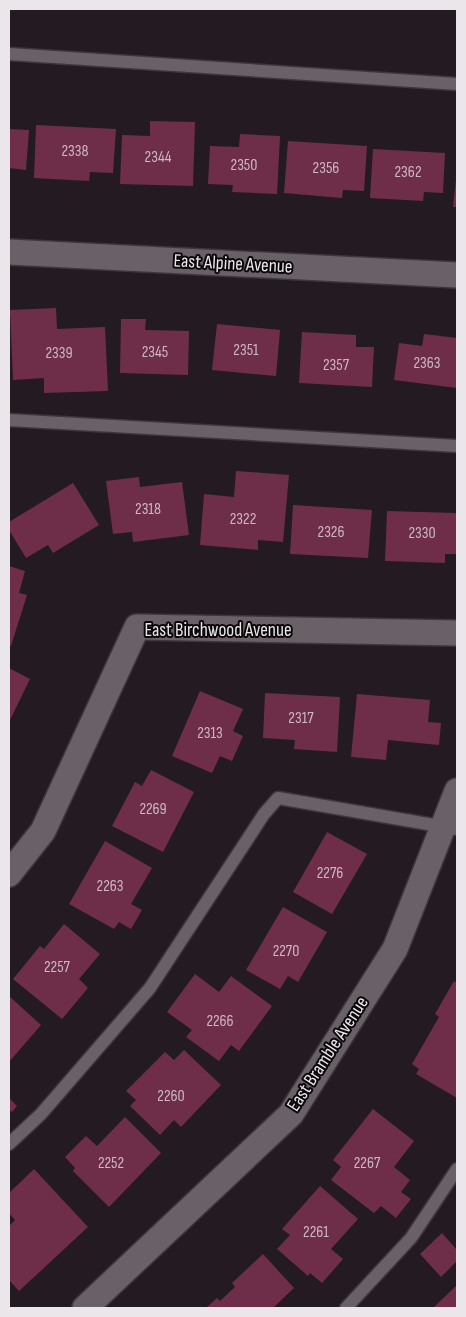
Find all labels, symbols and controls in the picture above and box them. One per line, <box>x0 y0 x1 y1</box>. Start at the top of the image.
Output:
house number: 2338 <box>61 142 89 161</box>
house number: 2344 <box>145 148 172 167</box>
house number: 2350 <box>231 156 257 175</box>
house number: 2356 <box>313 159 339 178</box>
house number: 2362 <box>394 163 422 182</box>
street label: East Alpine Avenue <box>173 249 293 279</box>
house number: 2351 <box>233 341 259 360</box>
house number: 2345 <box>142 343 168 362</box>
house number: 2339 <box>45 344 73 363</box>
house number: 2363 <box>413 354 441 373</box>
house number: 2357 <box>323 356 350 375</box>
house number: 2318 <box>135 500 161 519</box>
house number: 2322 <box>230 510 256 529</box>
house number: 2326 <box>318 523 344 542</box>
house number: 2330 <box>408 524 436 543</box>
street label: East Birchwood Avenue <box>144 619 292 642</box>
house number: 2317 <box>288 709 314 728</box>
house number: 2313 <box>197 724 223 743</box>
house number: 2269 <box>139 800 167 819</box>
house number: 2276 <box>317 864 343 883</box>
house number: 2263 <box>97 877 123 896</box>
house number: 2270 <box>273 942 299 961</box>
house number: 2257 <box>44 958 71 977</box>
street label: East Bramble Avenue <box>282 992 374 1116</box>
house number: 2266 <box>206 1012 234 1031</box>
house number: 2260 <box>157 1087 185 1106</box>
house number: 2252 <box>98 1154 124 1173</box>
house number: 2267 <box>354 1154 381 1173</box>
house number: 2261 <box>303 1223 329 1242</box>

